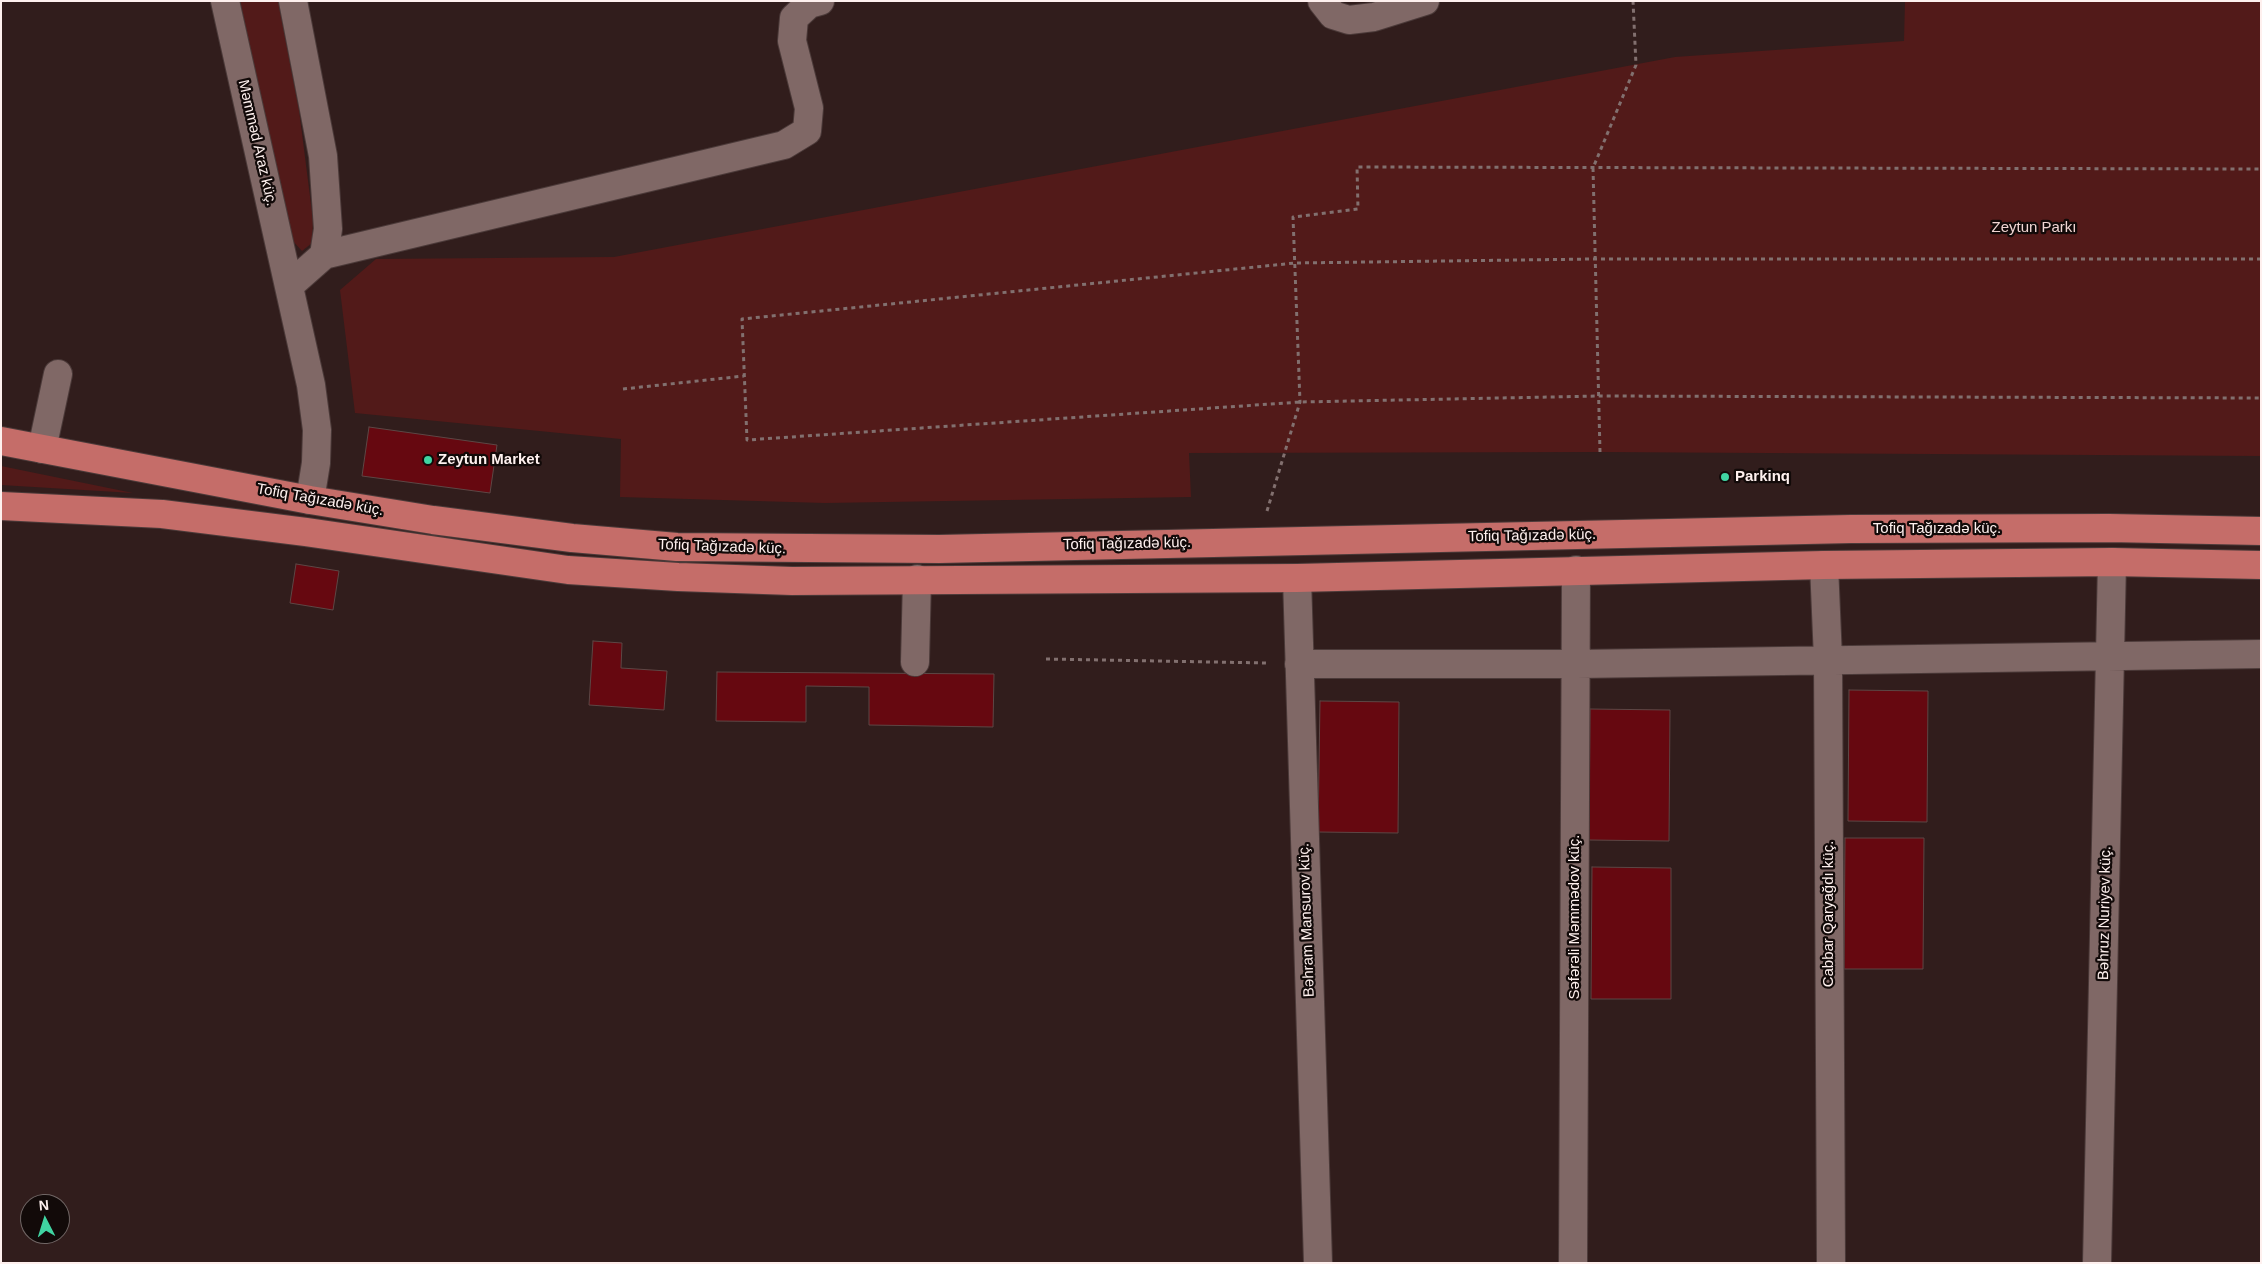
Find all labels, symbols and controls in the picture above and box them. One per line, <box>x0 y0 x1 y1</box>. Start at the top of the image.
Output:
street label: Məmməd Araz küç. <box>234 78 280 208</box>
park label: Zeytun Parkı <box>1991 219 2077 237</box>
place label: Zeytun Market <box>438 451 540 469</box>
marker: Zeytun Market <box>422 454 434 466</box>
place label: Parkinq <box>1735 468 1790 486</box>
marker: Parkinq <box>1719 471 1731 483</box>
street label: Tofiq Tağızadə küç. <box>255 480 385 520</box>
street label: Tofiq Tağızadə küç. <box>1873 520 2001 538</box>
street label: Tofiq Tağızadə küç. <box>1468 526 1596 546</box>
street label: Tofiq Tağızadə küç. <box>1063 534 1191 554</box>
street label: Tofiq Tağızadə küç. <box>658 536 786 558</box>
street label: Səfərəli Məmmədov küç. <box>1566 834 1584 1000</box>
street label: Cabbar Qaryağdı küç. <box>1820 841 1838 987</box>
street label: Bəhram Mansurov küç. <box>1295 843 1319 997</box>
street label: Bəhruz Nuriyev küç. <box>2095 846 2115 980</box>
north arrow <box>20 1194 70 1244</box>
text: N <box>38 1197 50 1213</box>

